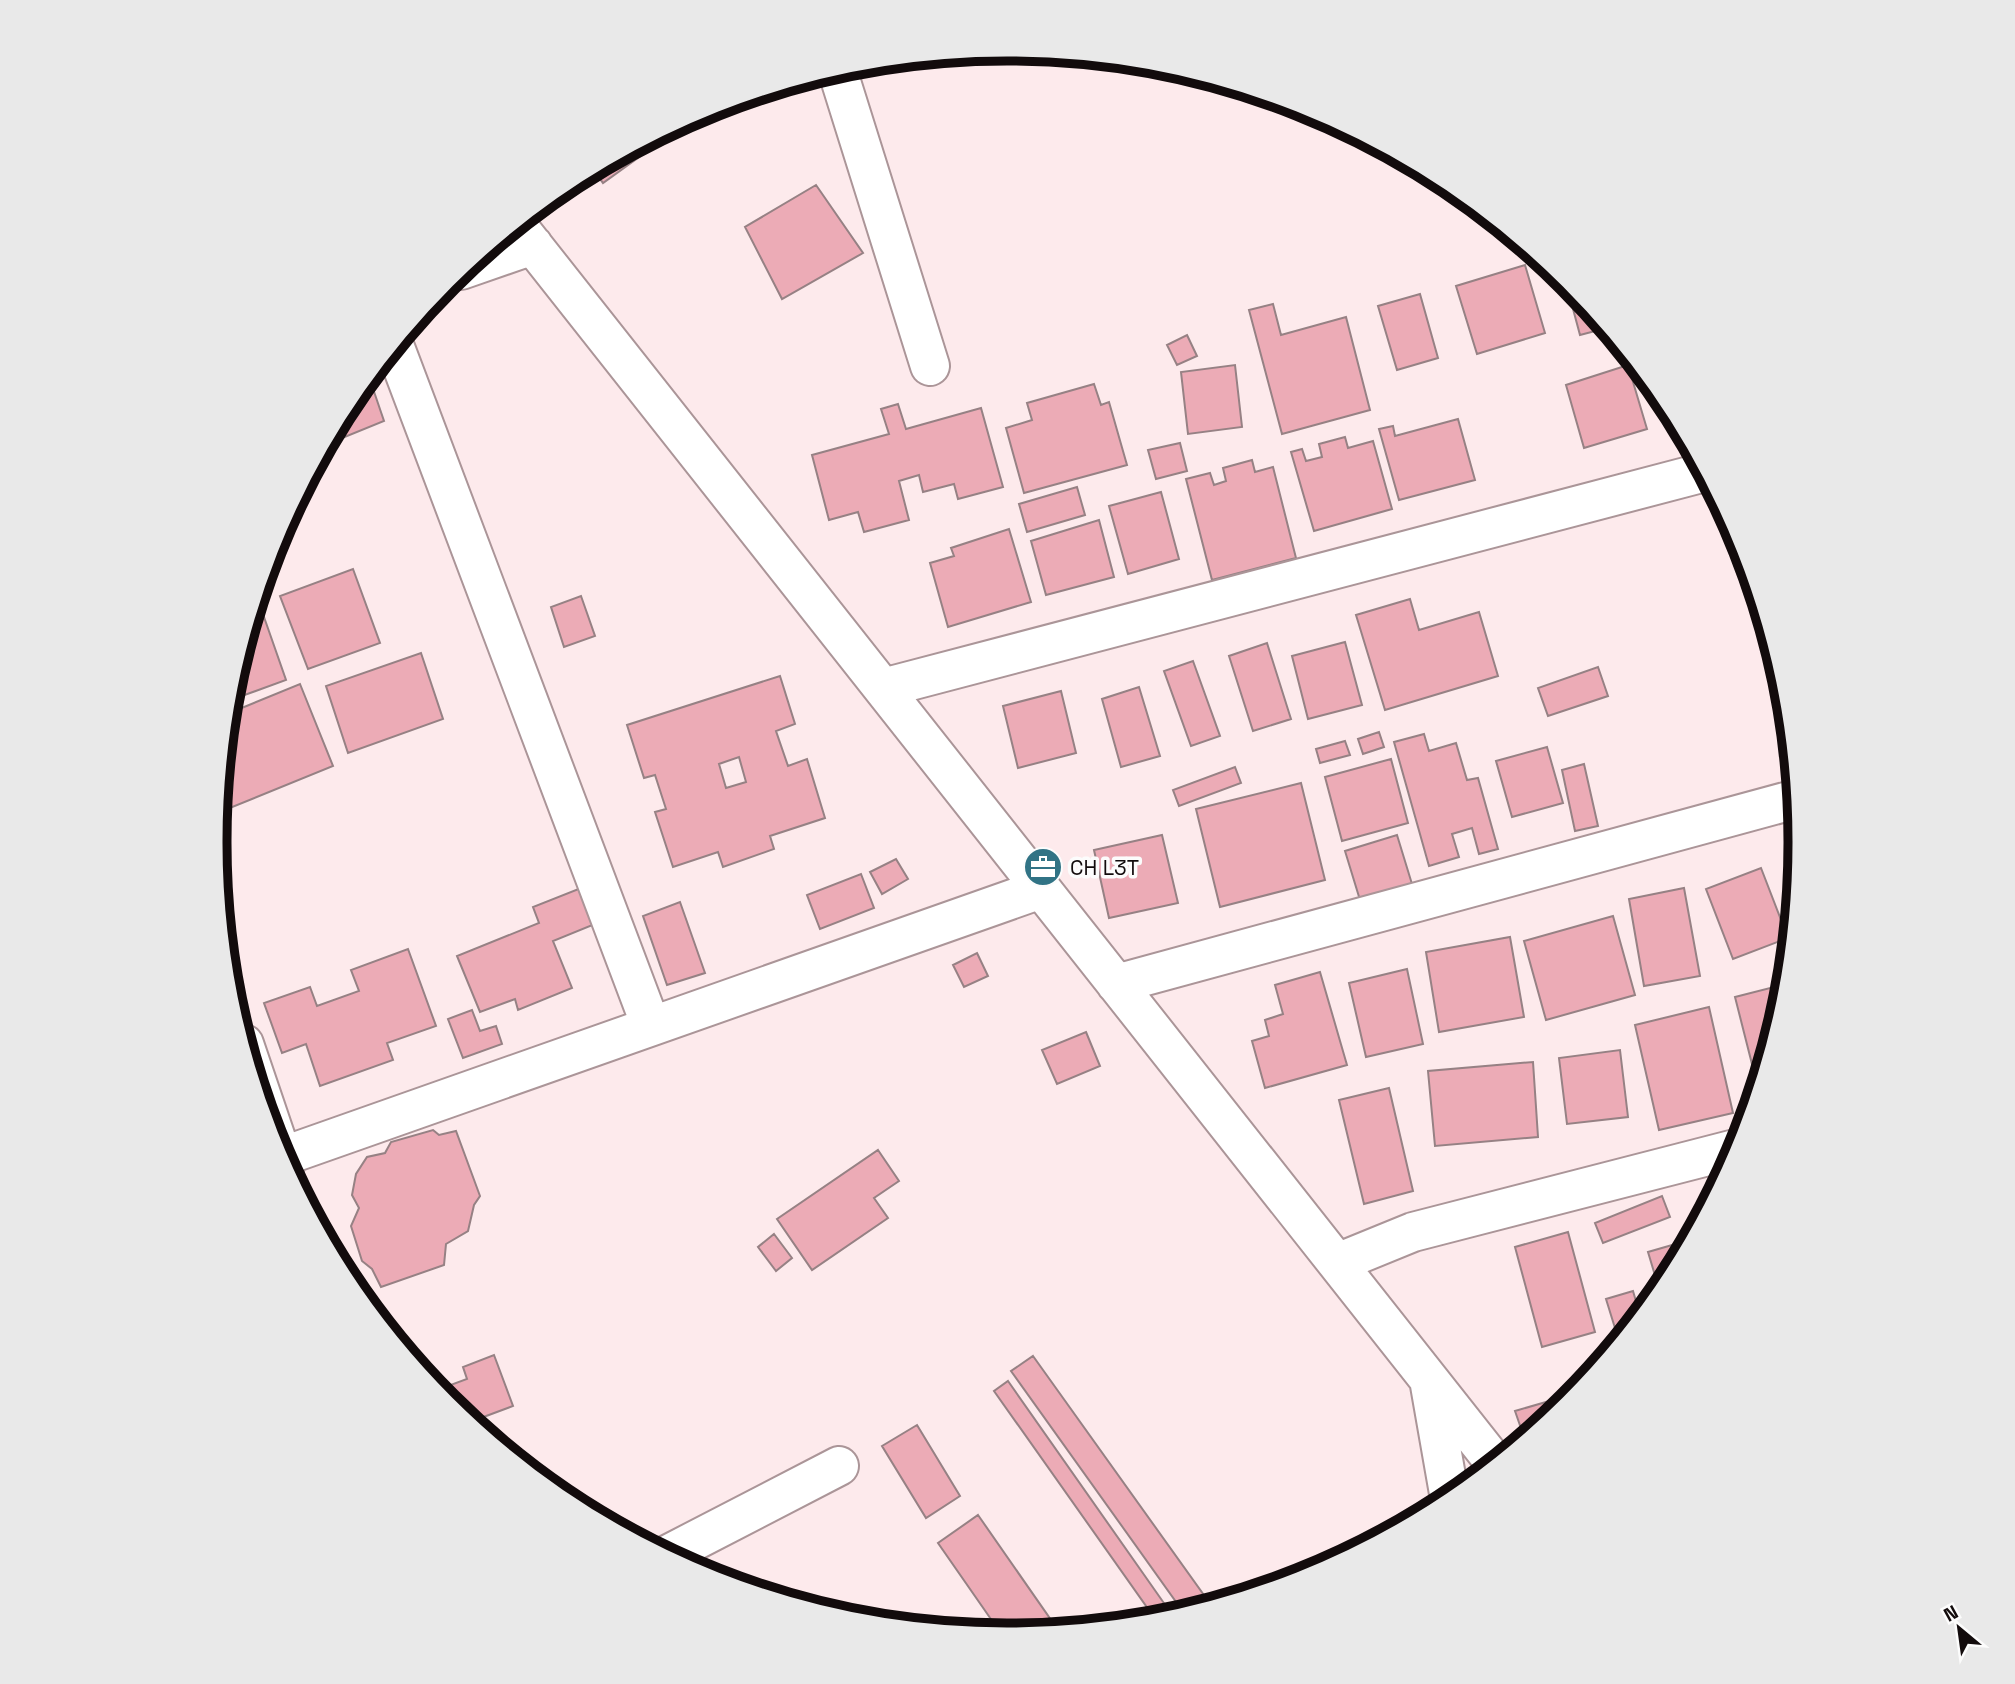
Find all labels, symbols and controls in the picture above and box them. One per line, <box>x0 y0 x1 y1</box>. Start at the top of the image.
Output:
office icon: CH L3T <box>1022 846 1064 888</box>
place label: CH L3T <box>1070 854 1139 881</box>
north arrow <box>1924 1593 1994 1663</box>
text: N <box>1939 1600 1963 1628</box>

